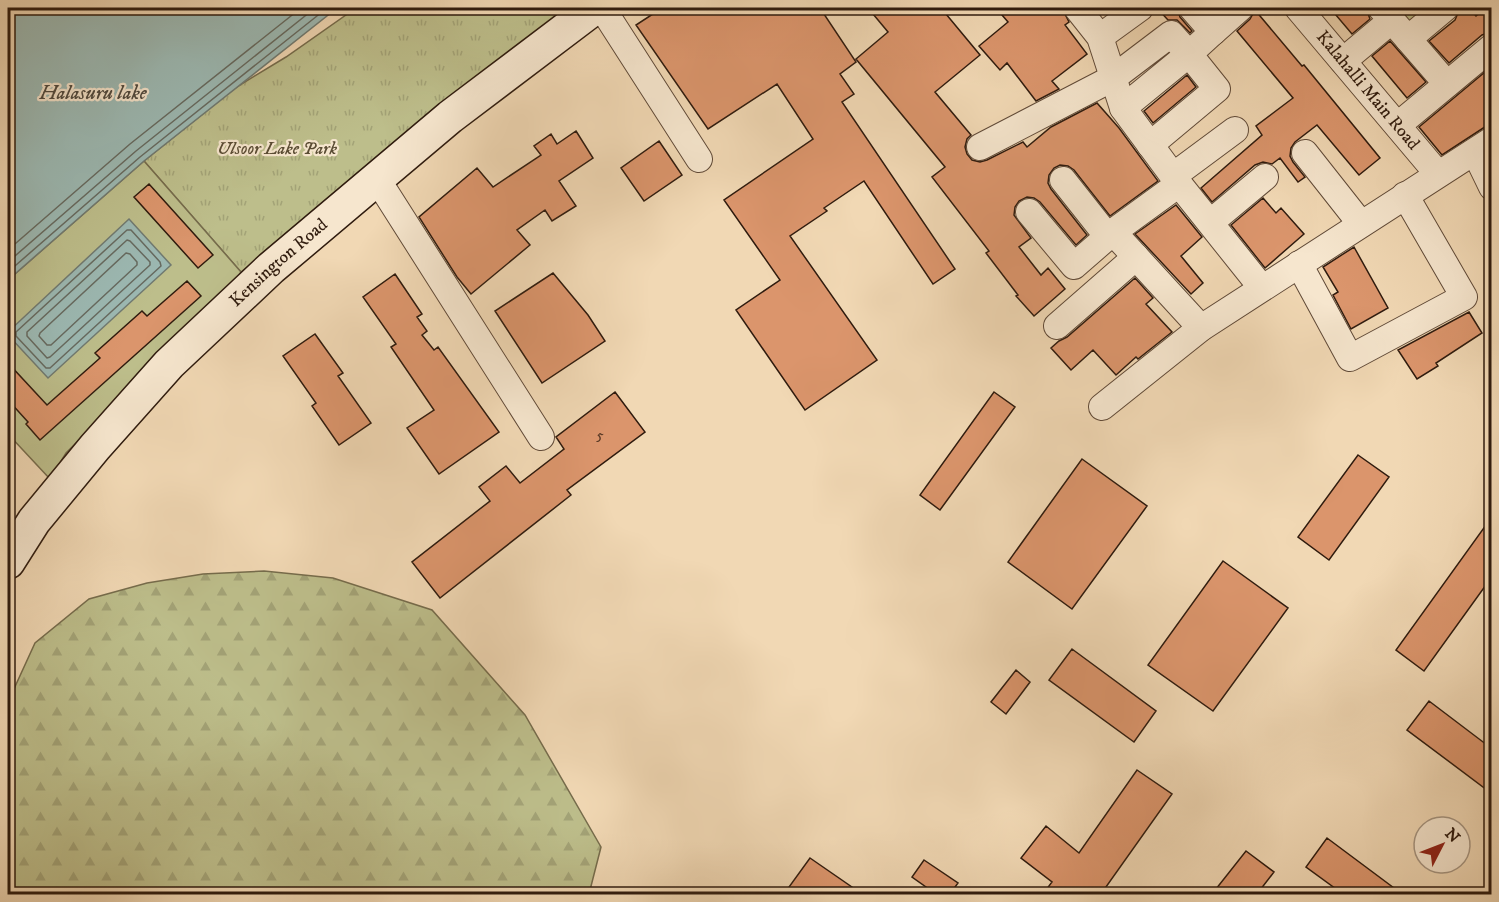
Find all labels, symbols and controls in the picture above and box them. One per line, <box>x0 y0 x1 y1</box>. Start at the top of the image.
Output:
street label: Kalahalli Main Road <box>1311 26 1424 155</box>
water label: Halasuru lake <box>38 81 148 106</box>
park label: Ulsoor Lake Park <box>217 138 338 160</box>
street label: Kensington Road <box>225 214 332 312</box>
house number: 5 <box>596 426 604 445</box>
north arrow <box>1412 815 1472 875</box>
text: N <box>1441 824 1464 847</box>

